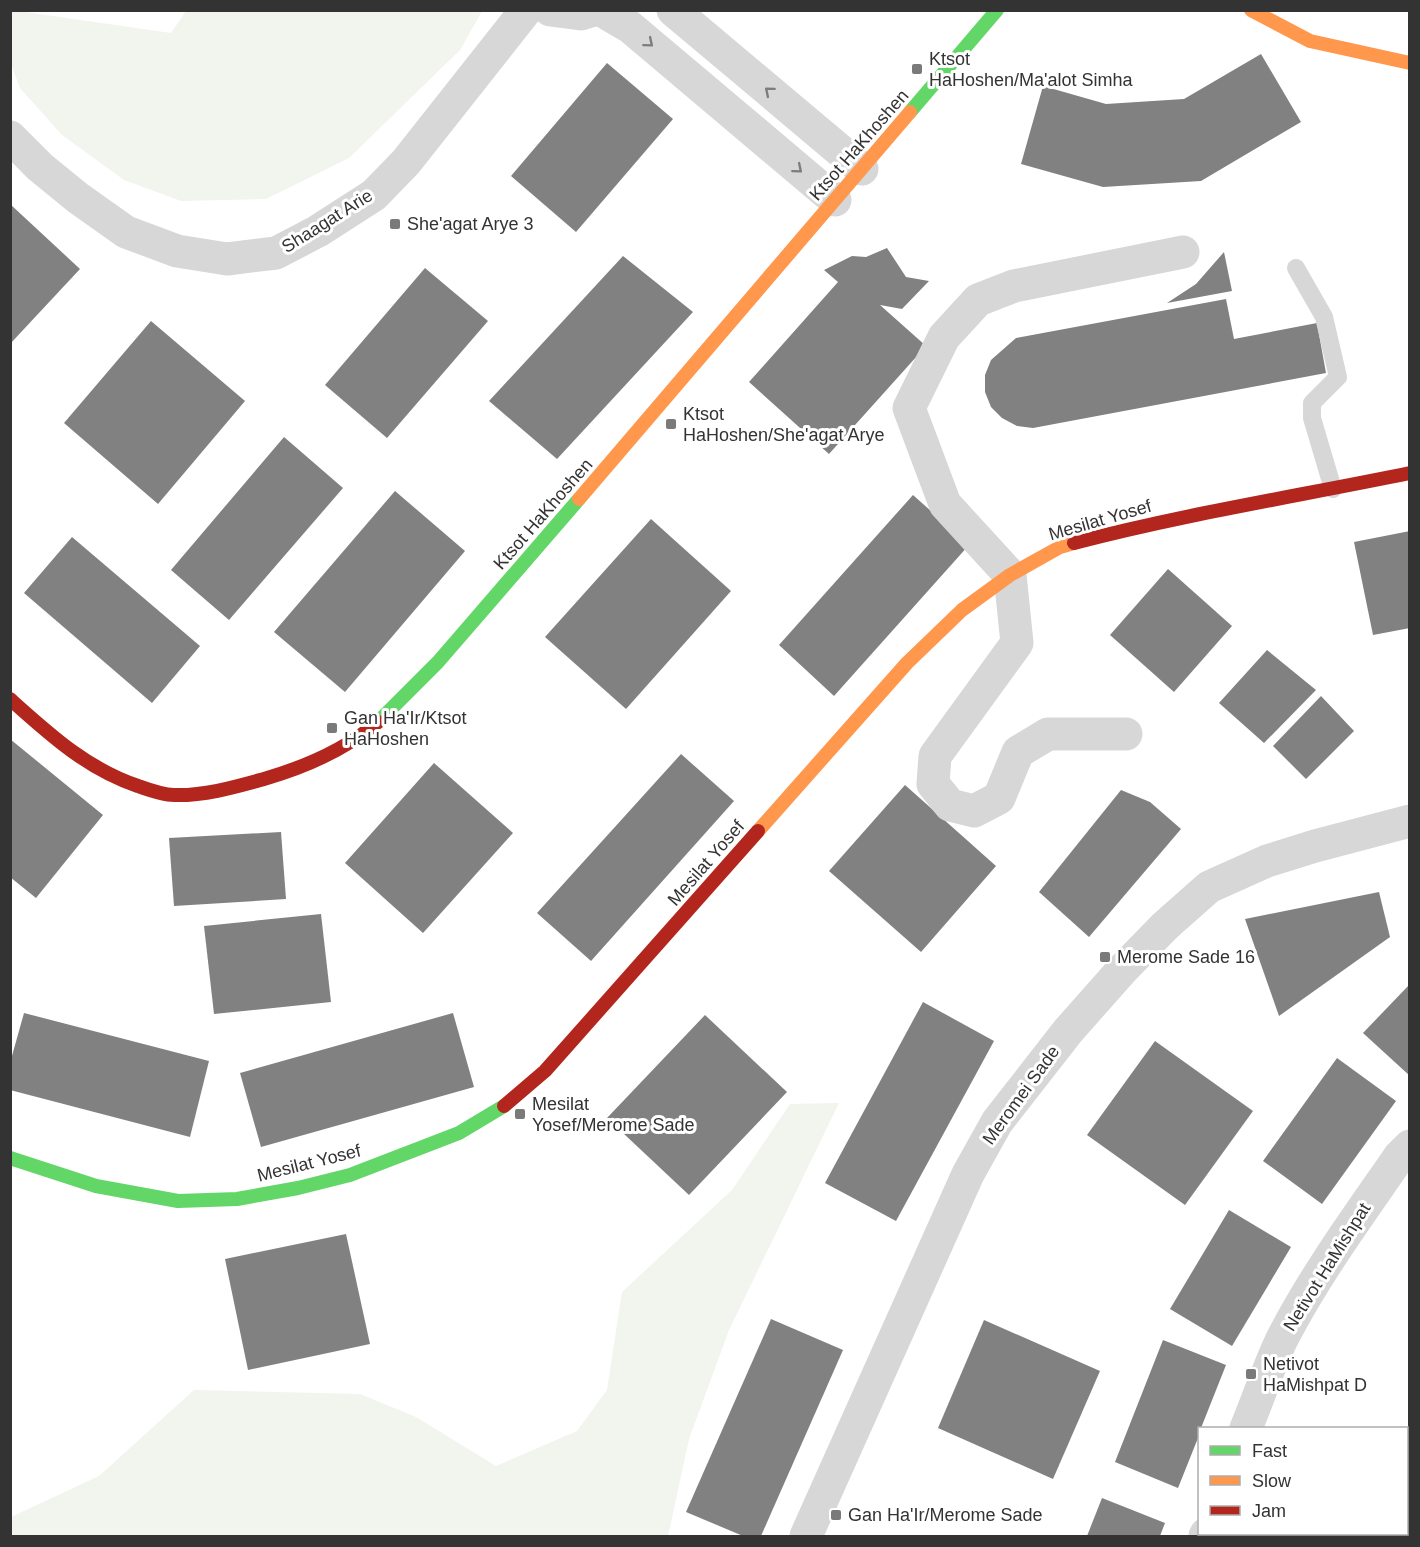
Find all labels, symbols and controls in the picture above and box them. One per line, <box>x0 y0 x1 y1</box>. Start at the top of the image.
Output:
one-way arrow <box>642 36 653 47</box>
place label: Ktsot HaHoshen/Ma'alot Simha <box>929 49 1134 90</box>
marker: Ktsot HaHoshen/Ma'alot Simha <box>910 62 924 76</box>
street label: Ktsot HaKhoshen <box>805 86 913 204</box>
one-way arrow <box>765 87 776 98</box>
one-way arrow <box>791 162 802 173</box>
street label: Shaagat Arie <box>278 185 376 257</box>
place label: She'agat Arye 3 <box>407 214 534 234</box>
marker: She'agat Arye 3 <box>388 217 402 231</box>
place label: Ktsot HaHoshen/She'agat Arye <box>683 404 885 445</box>
marker: Ktsot HaHoshen/She'agat Arye <box>664 417 678 431</box>
street label: Ktsot HaKhoshen <box>489 455 597 573</box>
street label: Mesilat Yosef <box>1046 495 1155 544</box>
place label: Gan Ha'Ir/Ktsot HaHoshen <box>344 708 466 749</box>
marker: Gan Ha'Ir/Ktsot HaHoshen <box>325 721 339 735</box>
street label: Mesilat Yosef <box>664 816 749 910</box>
place label: Merome Sade 16 <box>1117 947 1255 967</box>
marker: Merome Sade 16 <box>1098 950 1112 964</box>
street label: Meromei Sade <box>979 1042 1063 1148</box>
place label: Mesilat Yosef/Merome Sade <box>532 1094 694 1135</box>
marker: Mesilat Yosef/Merome Sade <box>513 1107 527 1121</box>
street label: Mesilat Yosef <box>255 1140 364 1186</box>
street label: Netivot HaMishpat <box>1280 1199 1374 1335</box>
place label: Netivot HaMishpat D <box>1263 1354 1367 1395</box>
marker: Netivot HaMishpat D <box>1244 1367 1258 1381</box>
legend <box>1198 1427 1408 1535</box>
text: Fast <box>1252 1441 1287 1461</box>
text: Slow <box>1252 1471 1292 1491</box>
text: Jam <box>1252 1501 1286 1521</box>
place label: Gan Ha'Ir/Merome Sade <box>848 1505 1043 1525</box>
marker: Gan Ha'Ir/Merome Sade <box>829 1508 843 1522</box>

